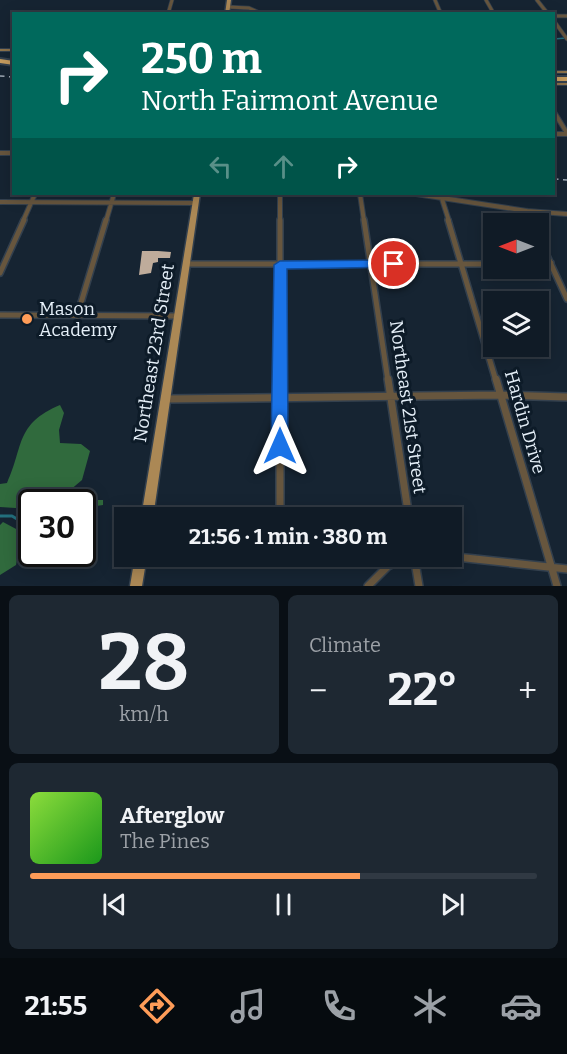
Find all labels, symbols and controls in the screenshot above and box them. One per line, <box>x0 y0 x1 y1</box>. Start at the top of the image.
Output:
text: 250 m <box>141 34 262 84</box>
icon: right <box>42 36 120 114</box>
text: North Fairmont Avenue <box>141 85 438 117</box>
icon: left <box>204 150 237 183</box>
icon: ahead <box>267 150 300 183</box>
icon: right <box>330 150 363 183</box>
north arrow <box>483 213 549 279</box>
map controls <box>483 213 549 357</box>
pin <box>368 238 419 289</box>
icon: arrive <box>377 247 410 280</box>
street label: Northeast 23rd Street <box>129 262 179 444</box>
button: layers <box>483 291 549 357</box>
place label: Mason Academy <box>39 298 117 341</box>
marker: Mason Academy <box>20 312 34 326</box>
street label: Northeast 21st Street <box>385 319 431 496</box>
street label: Hardin Drive <box>500 368 550 476</box>
position arrow <box>248 414 312 478</box>
speed limit sign: 30 <box>18 489 96 567</box>
text: 21:56 · 1 min · 380 m <box>189 523 387 550</box>
text: 28 <box>99 616 189 710</box>
text: Climate <box>309 633 381 657</box>
text: 22° <box>387 663 458 717</box>
text: − <box>309 671 327 711</box>
text: + <box>518 671 537 711</box>
text: km/h <box>119 702 169 726</box>
text: Afterglow <box>120 802 224 829</box>
text: The Pines <box>120 829 210 853</box>
icon: previous <box>98 888 131 921</box>
icon: pause <box>267 888 300 921</box>
icon: next <box>436 888 469 921</box>
icon: directions <box>136 985 178 1027</box>
icon: music <box>227 985 269 1027</box>
icon: phone <box>318 985 360 1027</box>
icon: climate <box>409 985 451 1027</box>
icon: car <box>500 985 542 1027</box>
text: 21:55 <box>25 990 87 1022</box>

